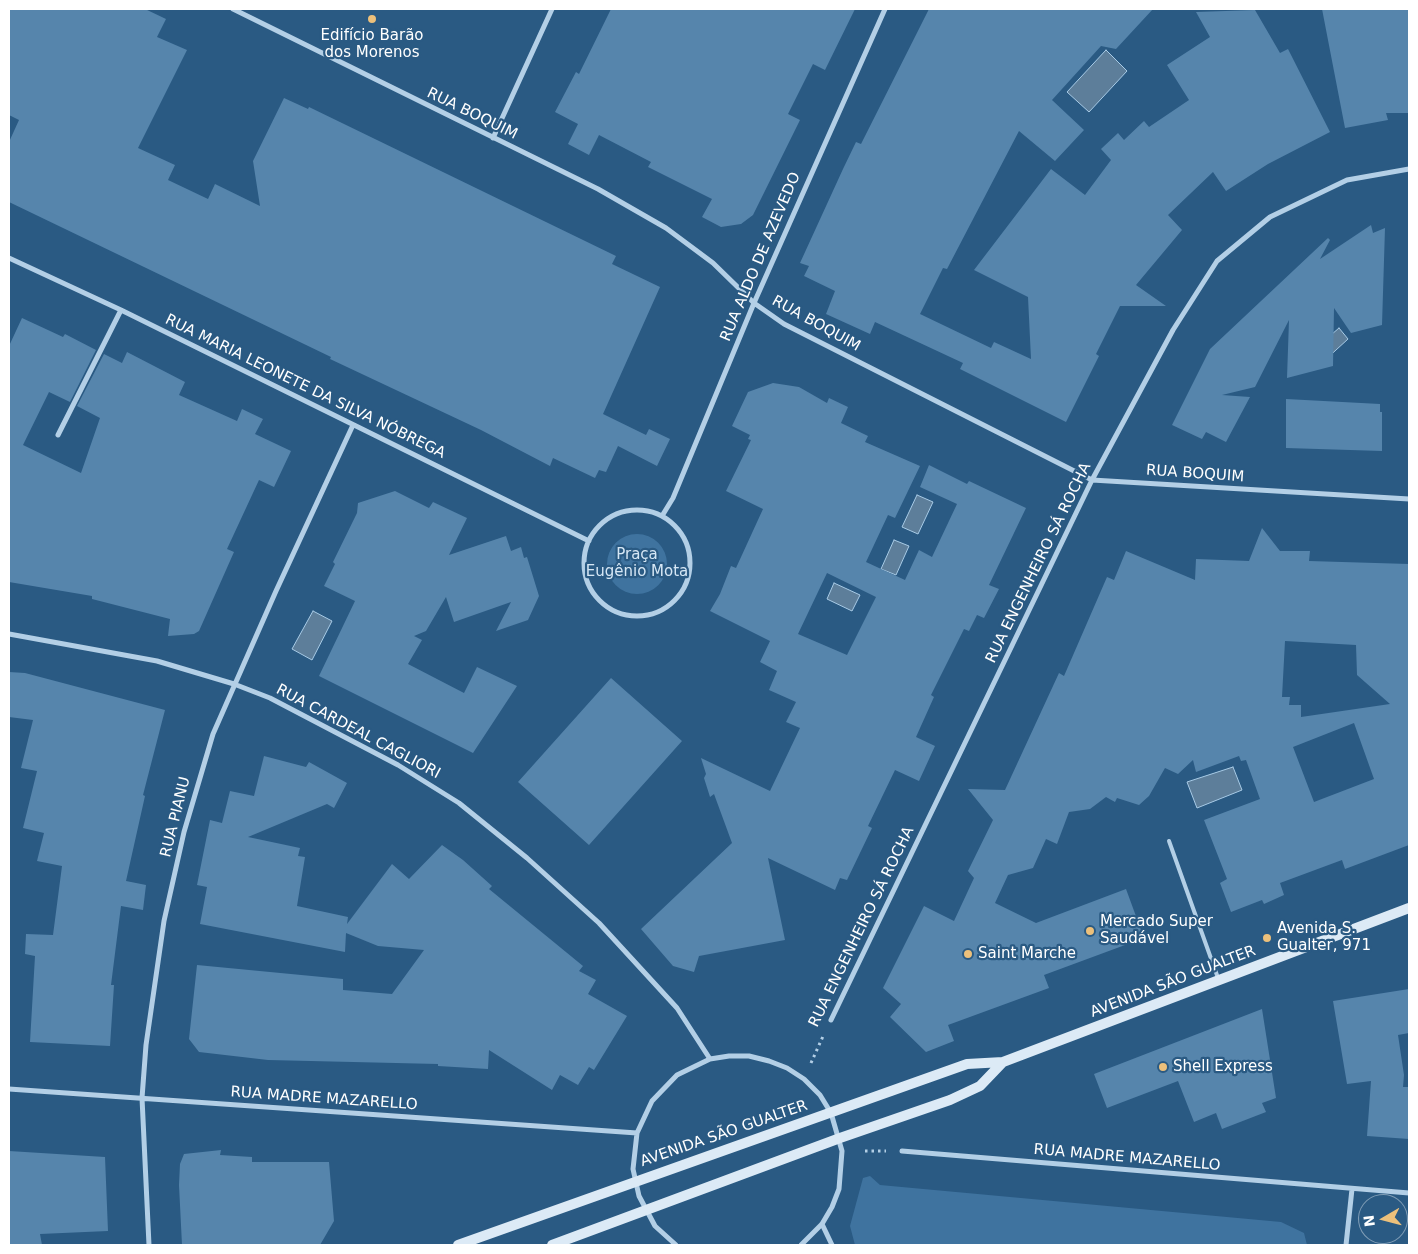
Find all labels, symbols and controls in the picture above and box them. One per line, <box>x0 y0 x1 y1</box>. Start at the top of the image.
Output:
marker: Edifício Barão dos Morenos <box>366 13 378 25</box>
place label: Edifício Barão dos Morenos <box>321 27 423 62</box>
street label: RUA BOQUIM <box>424 84 520 144</box>
street label: RUA ALDO DE AZEVEDO <box>717 170 805 344</box>
street label: RUA BOQUIM <box>769 292 863 356</box>
street label: RUA MARIA LEONETE DA SILVA NÓBREGA <box>162 311 448 463</box>
street label: RUA ENGENHEIRO SÁ ROCHA <box>983 460 1095 666</box>
street label: RUA BOQUIM <box>1145 462 1245 486</box>
park label: Praça Eugênio Mota <box>586 546 688 581</box>
street label: RUA CARDEAL CAGLIORI <box>273 681 443 783</box>
street label: RUA PIANU <box>157 775 195 859</box>
street label: RUA ENGENHEIRO SÁ ROCHA <box>806 824 918 1030</box>
place label: Mercado Super Saudável <box>1100 913 1213 948</box>
place label: Avenida S. Gualter, 971 <box>1277 920 1371 955</box>
marker: Mercado Super Saudável <box>1084 925 1096 937</box>
marker: Avenida S. Gualter, 971 <box>1261 932 1273 944</box>
street label: AVENIDA SÃO GUALTER <box>1088 942 1258 1022</box>
place label: Saint Marche <box>978 945 1076 963</box>
marker: Saint Marche <box>962 948 974 960</box>
place label: Shell Express <box>1173 1058 1273 1076</box>
marker: Shell Express <box>1157 1061 1169 1073</box>
street label: RUA MADRE MAZARELLO <box>230 1083 418 1115</box>
street label: AVENIDA SÃO GUALTER <box>638 1097 810 1171</box>
street label: RUA MADRE MAZARELLO <box>1033 1141 1221 1175</box>
north arrow <box>1358 1194 1408 1244</box>
text: N <box>1360 1214 1378 1228</box>

